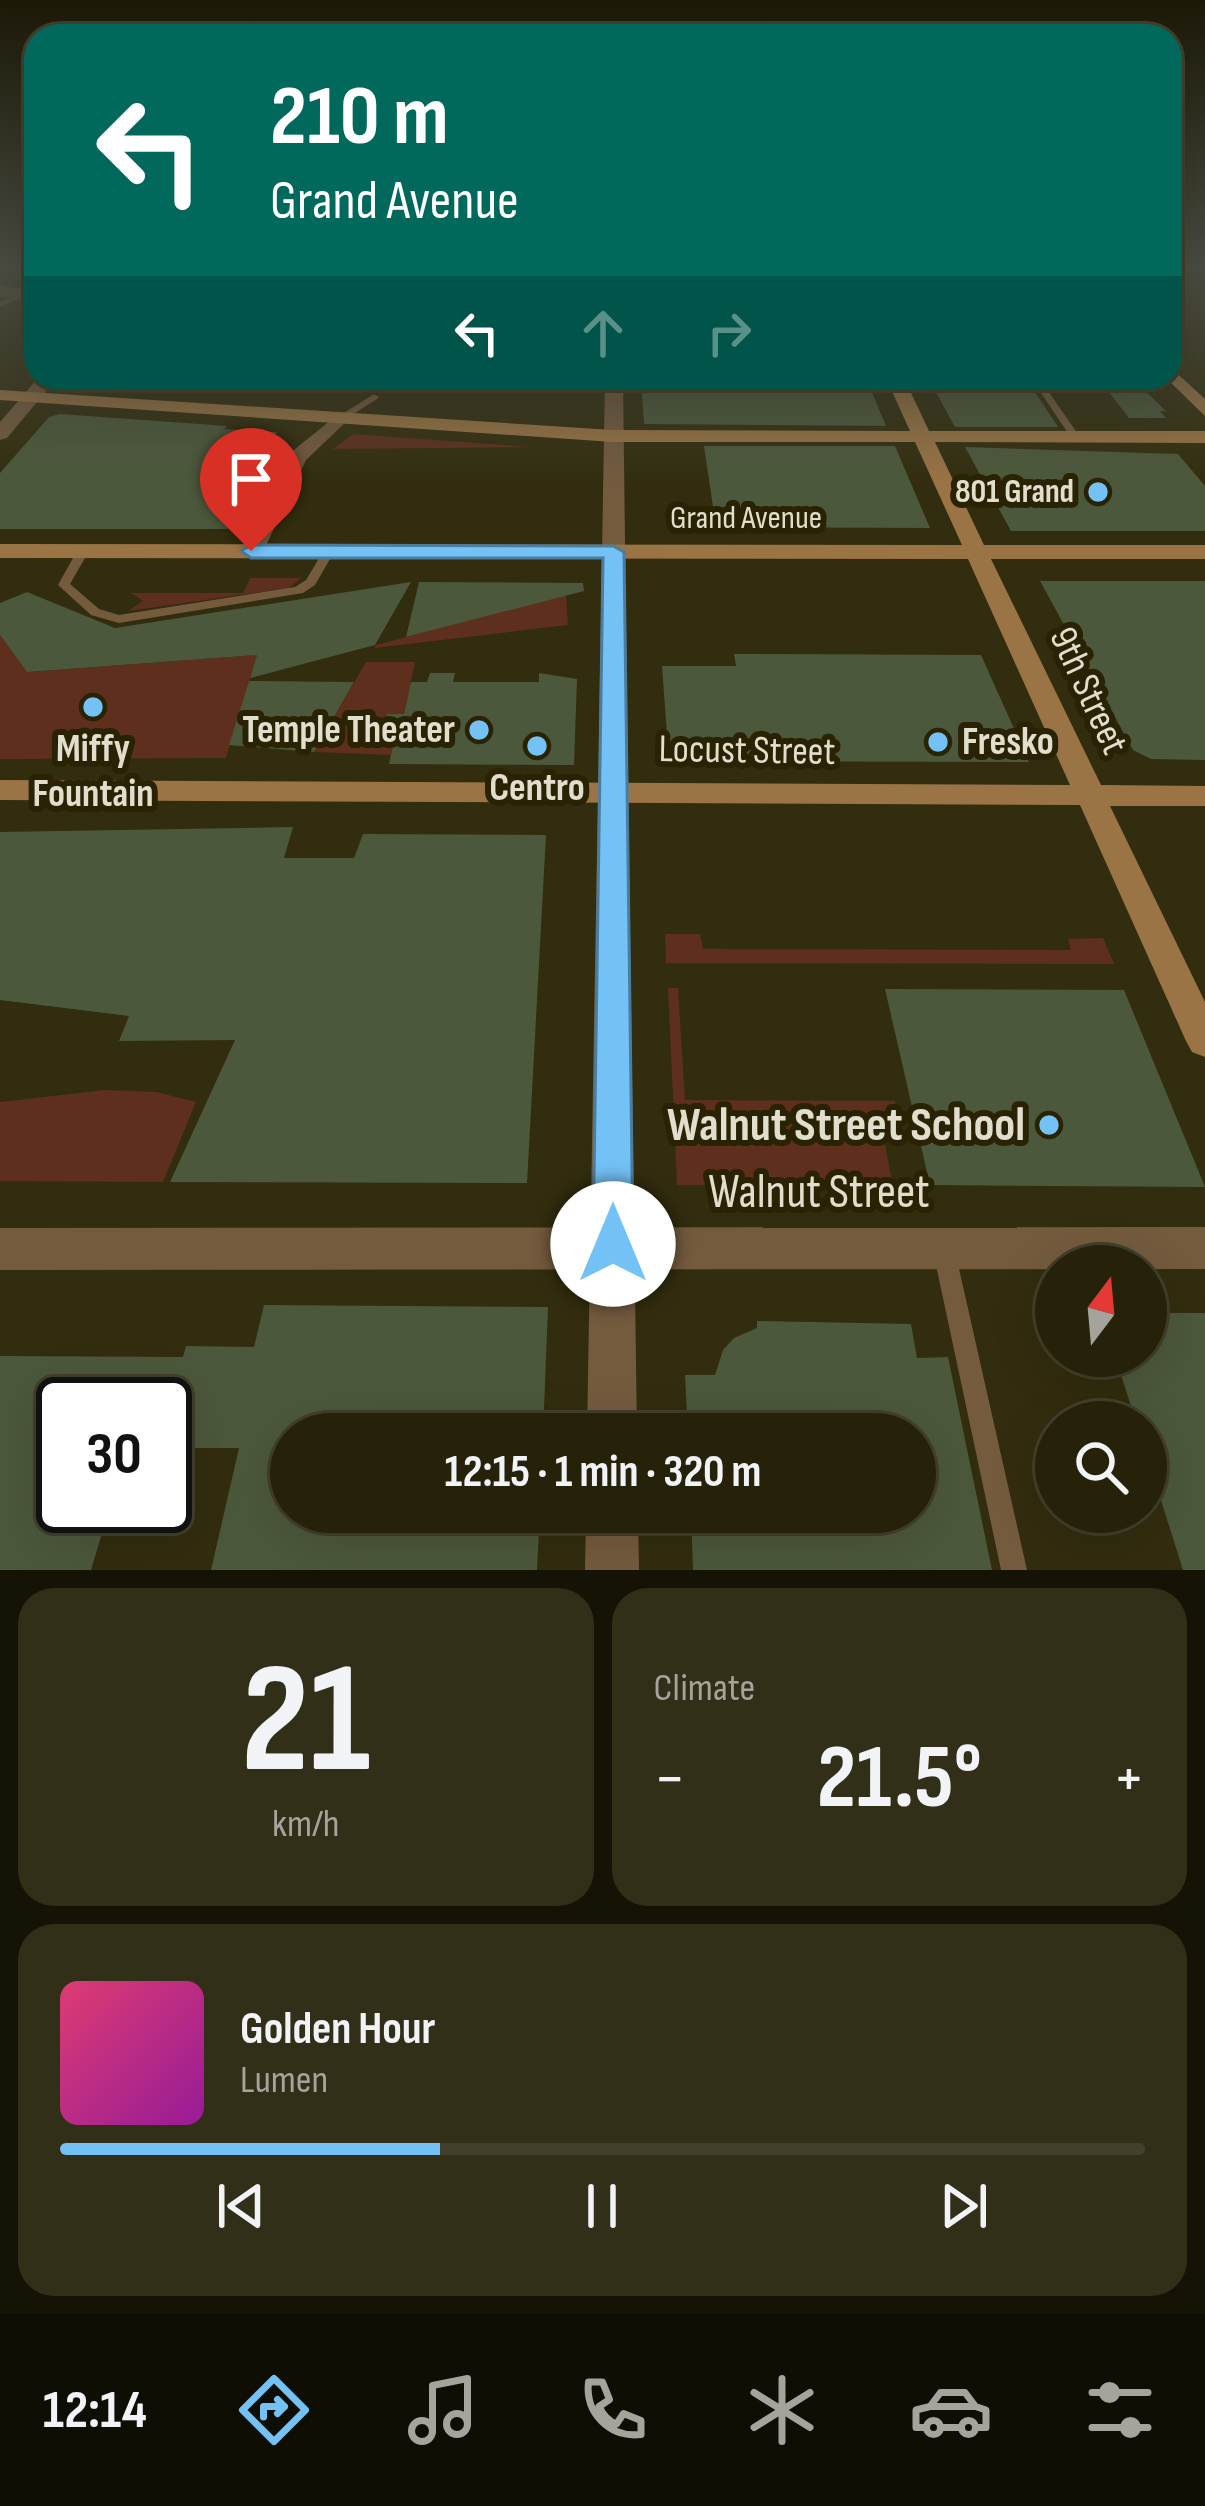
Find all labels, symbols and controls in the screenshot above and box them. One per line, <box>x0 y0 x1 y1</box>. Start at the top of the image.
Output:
text: 210 m <box>270 67 449 168</box>
icon: left <box>72 72 228 228</box>
text: Grand Avenue <box>270 169 519 234</box>
icon: left <box>444 300 510 366</box>
icon: ahead <box>570 300 636 366</box>
icon: right <box>696 300 762 366</box>
pin <box>200 428 302 551</box>
icon: arrive <box>218 446 284 512</box>
place label: 801 Grand <box>955 472 1074 512</box>
marker: 801 Grand <box>1085 479 1111 505</box>
street label: Grand Avenue <box>670 498 822 538</box>
street label: 9th Street <box>1038 620 1138 762</box>
marker: Miffy Fountain <box>80 694 106 720</box>
place label: Temple Theater <box>242 707 455 754</box>
marker: Temple Theater <box>466 717 492 743</box>
place label: Fresko <box>962 719 1054 766</box>
place label: Miffy Fountain <box>32 726 154 818</box>
street label: Locust Street <box>658 726 836 776</box>
marker: Fresko <box>925 729 951 755</box>
marker: Centro <box>524 733 550 759</box>
place label: Centro <box>489 765 585 812</box>
place label: Walnut Street School <box>667 1097 1025 1154</box>
marker: Walnut Street School <box>1036 1112 1062 1138</box>
street label: Walnut Street <box>708 1164 930 1221</box>
position arrow <box>550 1181 676 1307</box>
north arrow <box>1035 1245 1167 1377</box>
map controls <box>1035 1245 1167 1533</box>
speed limit sign: 30 <box>36 1377 192 1533</box>
button: search <box>1035 1401 1167 1533</box>
text: 12:15 · 1 min · 320 m <box>445 1445 761 1500</box>
text: 21 <box>241 1629 371 1816</box>
text: Climate <box>654 1665 755 1712</box>
text: 21.5° <box>817 1725 982 1833</box>
text: − <box>654 1740 686 1819</box>
text: + <box>1113 1740 1145 1819</box>
text: km/h <box>272 1801 339 1848</box>
text: Golden Hour <box>240 2002 435 2057</box>
text: Lumen <box>240 2057 328 2104</box>
icon: previous <box>208 2173 274 2239</box>
icon: pause <box>569 2173 635 2239</box>
icon: next <box>931 2173 997 2239</box>
icon: directions <box>232 2368 316 2452</box>
icon: music <box>401 2368 485 2452</box>
icon: phone <box>571 2368 655 2452</box>
icon: climate <box>740 2368 824 2452</box>
icon: car <box>909 2368 993 2452</box>
icon: filters <box>1078 2368 1162 2452</box>
text: 12:14 <box>43 2378 147 2443</box>

